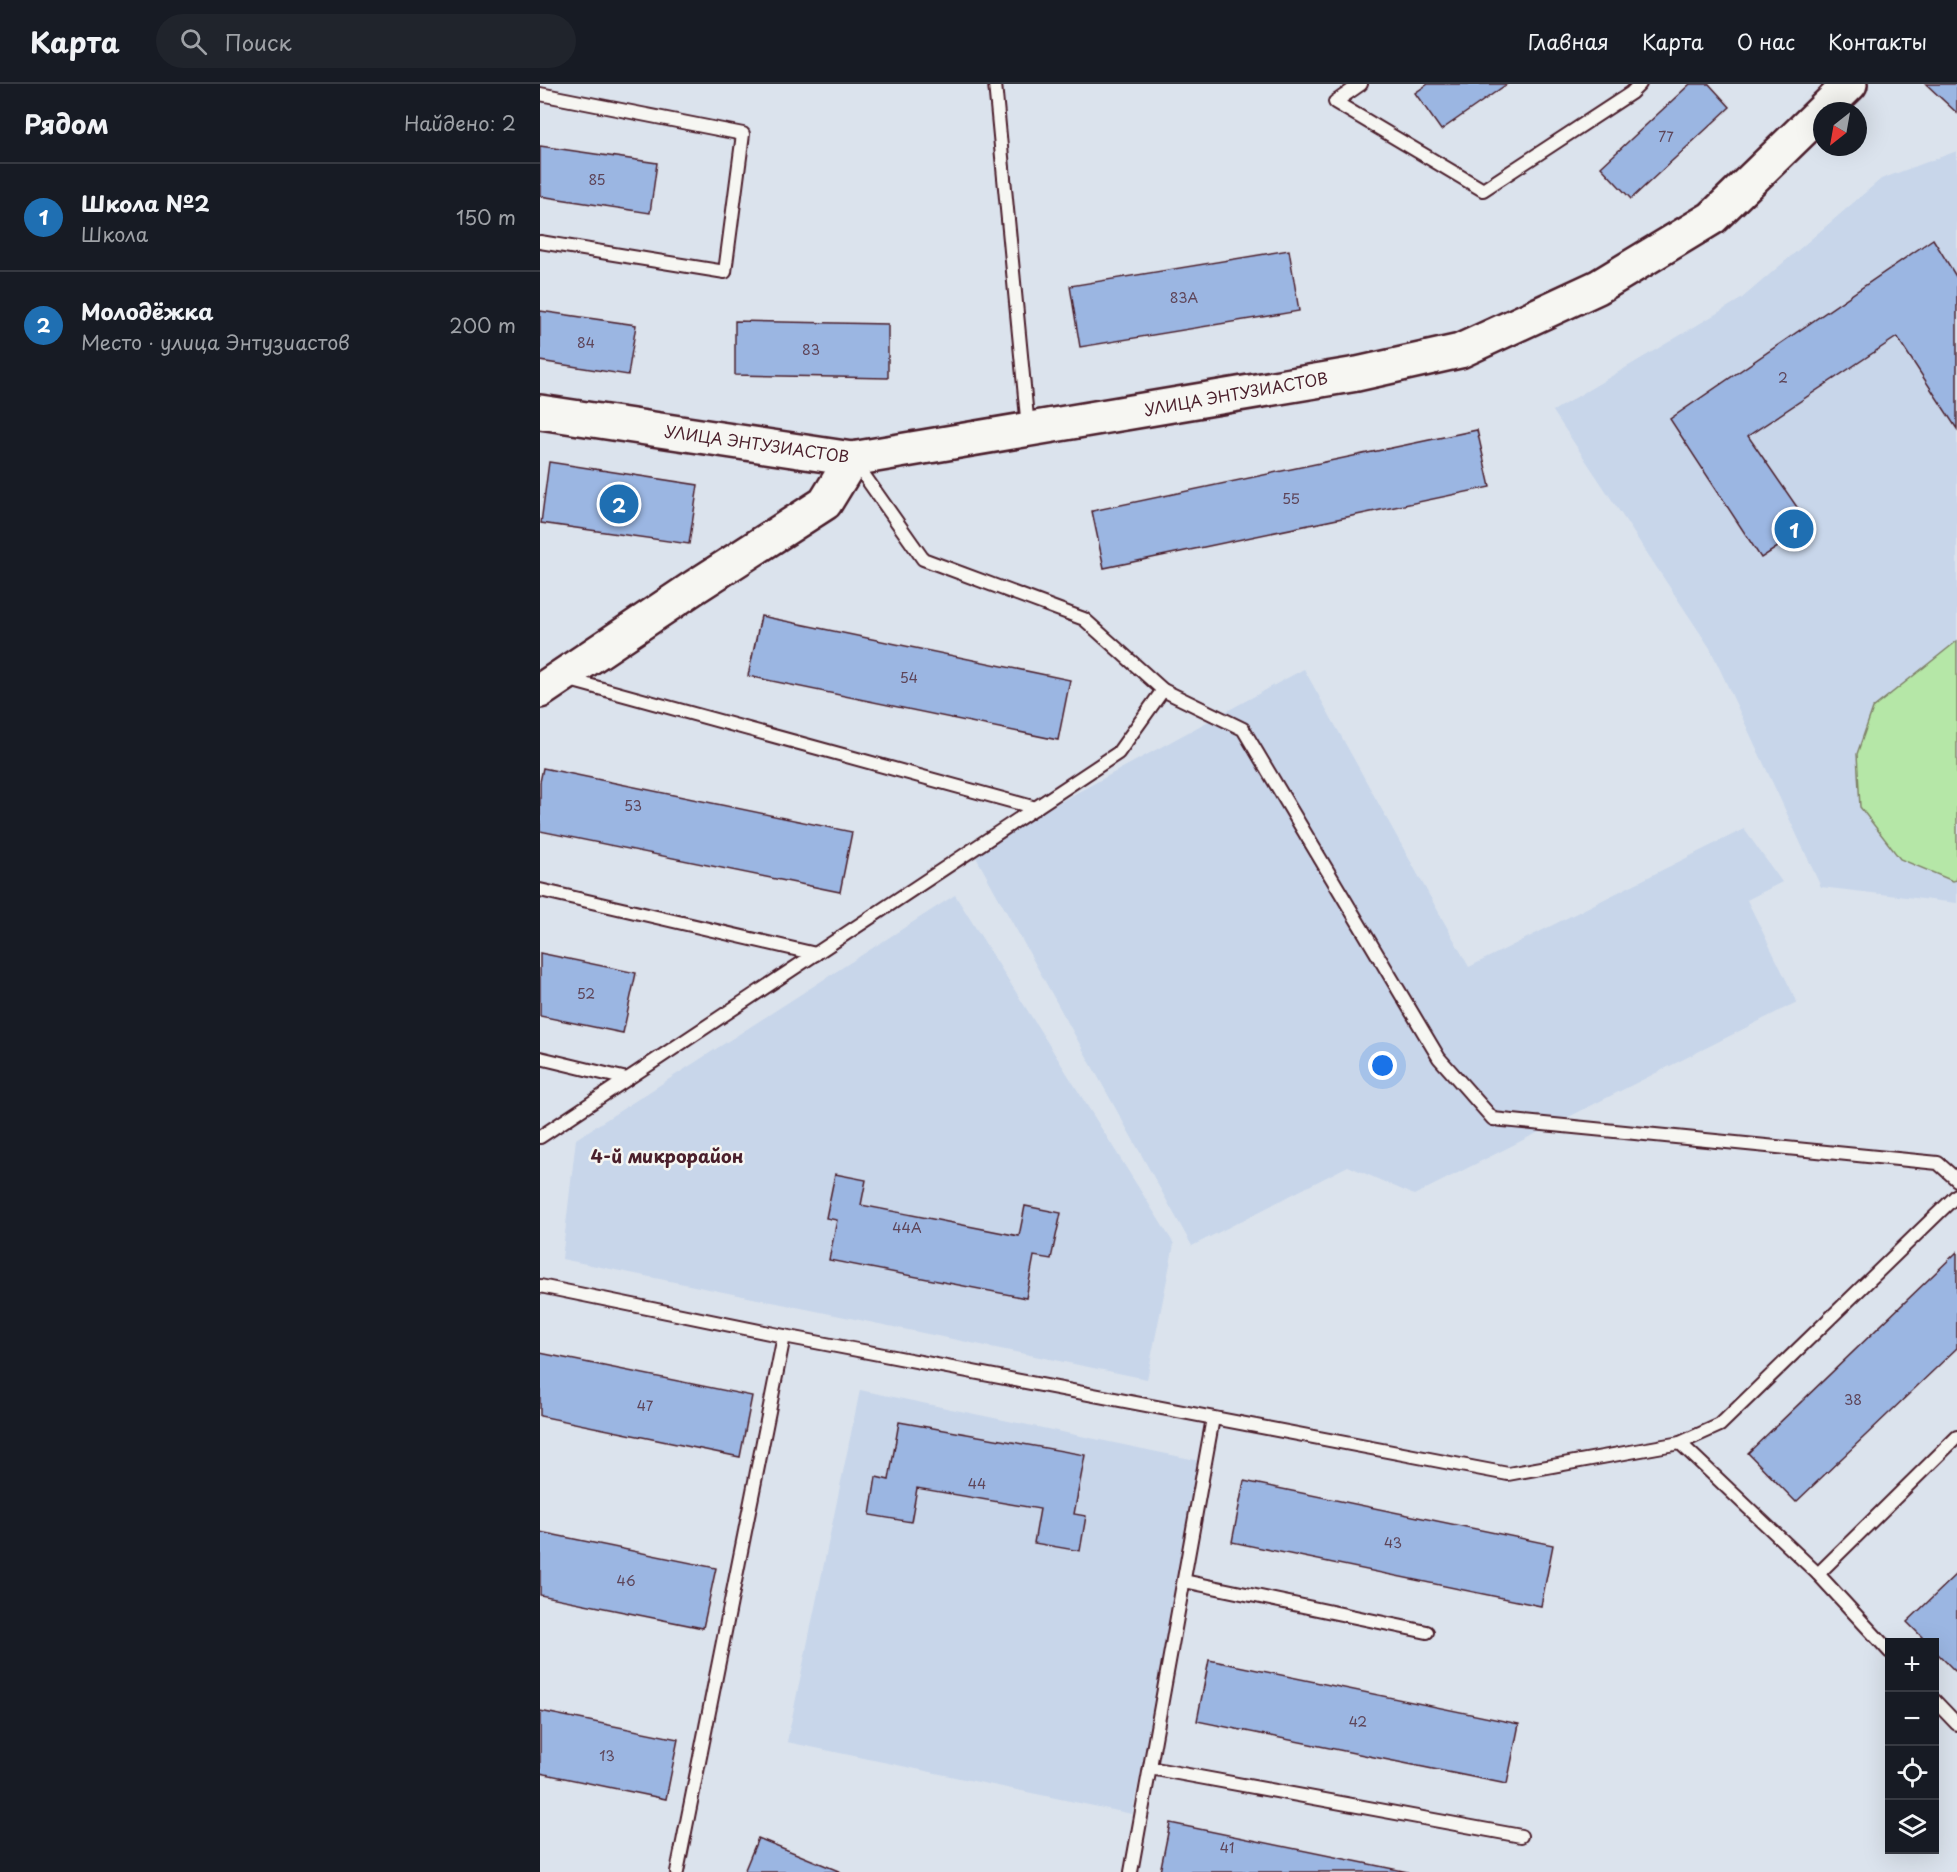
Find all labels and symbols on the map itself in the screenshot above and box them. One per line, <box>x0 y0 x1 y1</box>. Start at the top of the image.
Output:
north arrow <box>1813 102 1867 156</box>
house number: 77 <box>1658 126 1674 147</box>
house number: 85 <box>588 169 606 190</box>
house number: 83А <box>1170 287 1199 308</box>
house number: 84 <box>577 332 595 353</box>
house number: 83 <box>802 339 820 360</box>
street label: УЛИЦА ЭНТУЗИАСТОВ <box>1142 365 1330 421</box>
house number: 2 <box>1778 367 1788 388</box>
street label: УЛИЦА ЭНТУЗИАСТОВ <box>663 418 851 468</box>
pin: 2 <box>600 482 638 526</box>
house number: 55 <box>1282 488 1300 509</box>
pin: 1 <box>1774 506 1814 552</box>
house number: 54 <box>900 667 918 688</box>
house number: 53 <box>624 795 642 816</box>
house number: 52 <box>577 983 595 1004</box>
your location <box>1368 1051 1397 1080</box>
district label: 4-й микрорайон <box>591 1142 743 1169</box>
house number: 44А <box>892 1217 922 1238</box>
house number: 38 <box>1844 1389 1862 1410</box>
house number: 47 <box>637 1395 654 1416</box>
house number: 44 <box>968 1473 986 1494</box>
house number: 43 <box>1384 1532 1402 1553</box>
house number: 46 <box>616 1570 636 1591</box>
house number: 42 <box>1349 1711 1367 1732</box>
house number: 13 <box>599 1745 615 1766</box>
house number: 41 <box>1220 1837 1234 1858</box>

